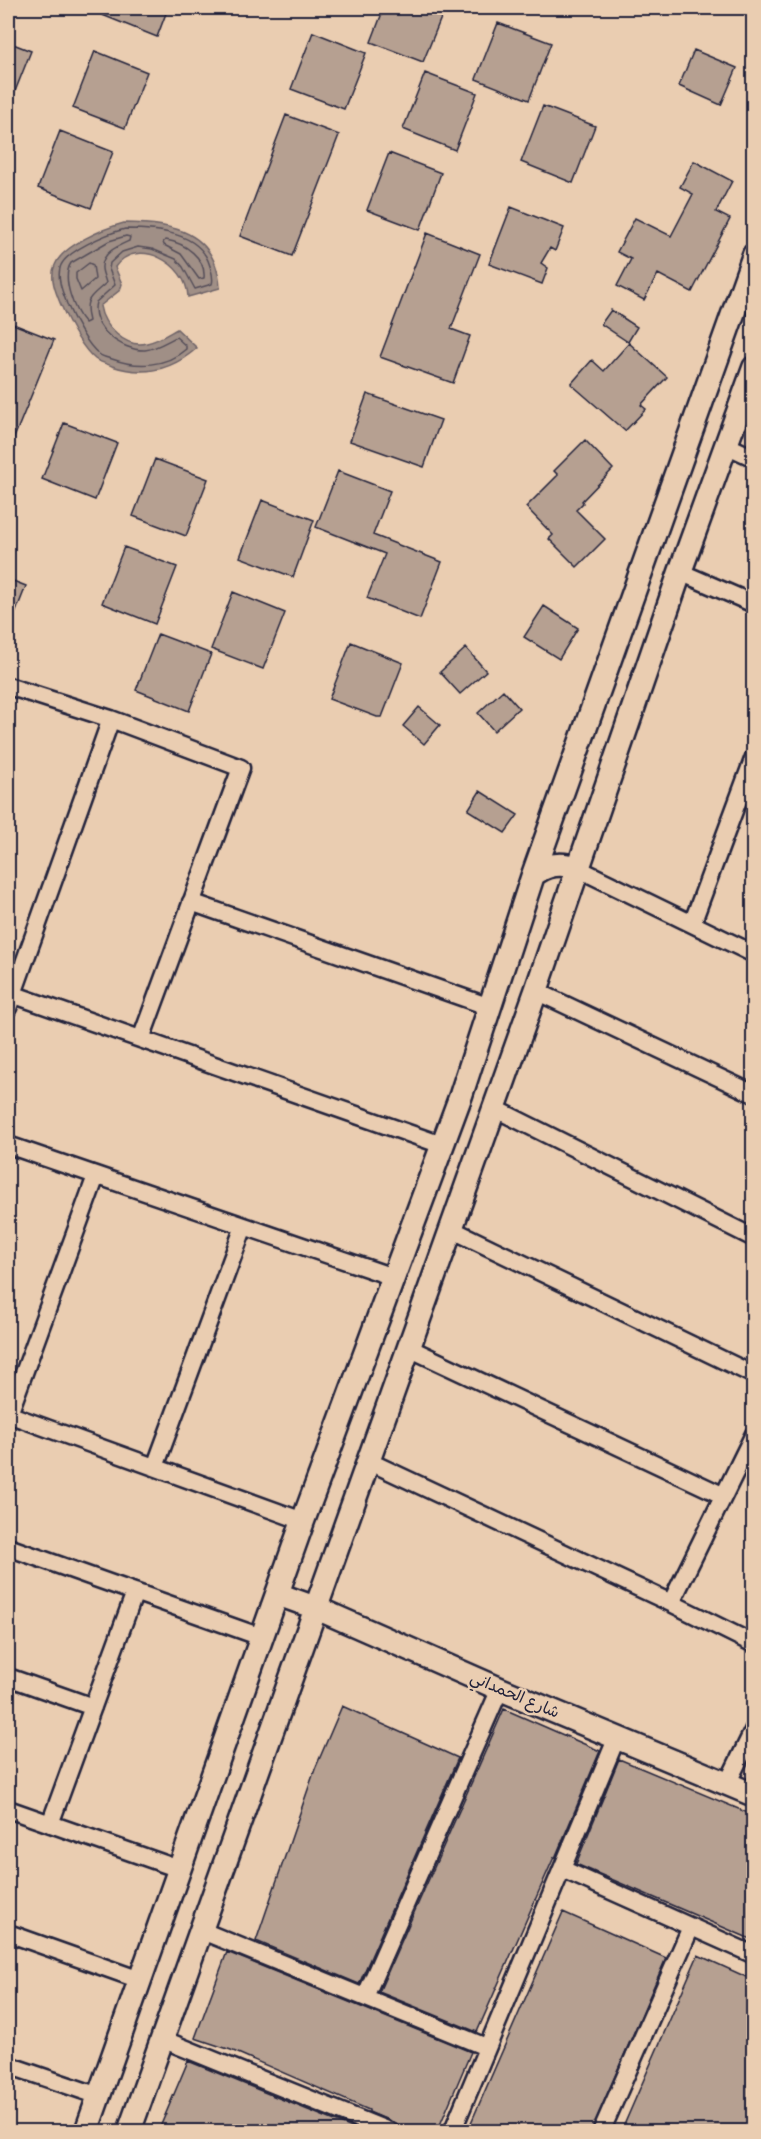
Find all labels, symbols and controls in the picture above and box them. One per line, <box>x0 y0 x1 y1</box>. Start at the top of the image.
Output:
street label: شارع الحمداني <box>466 1667 563 1726</box>

